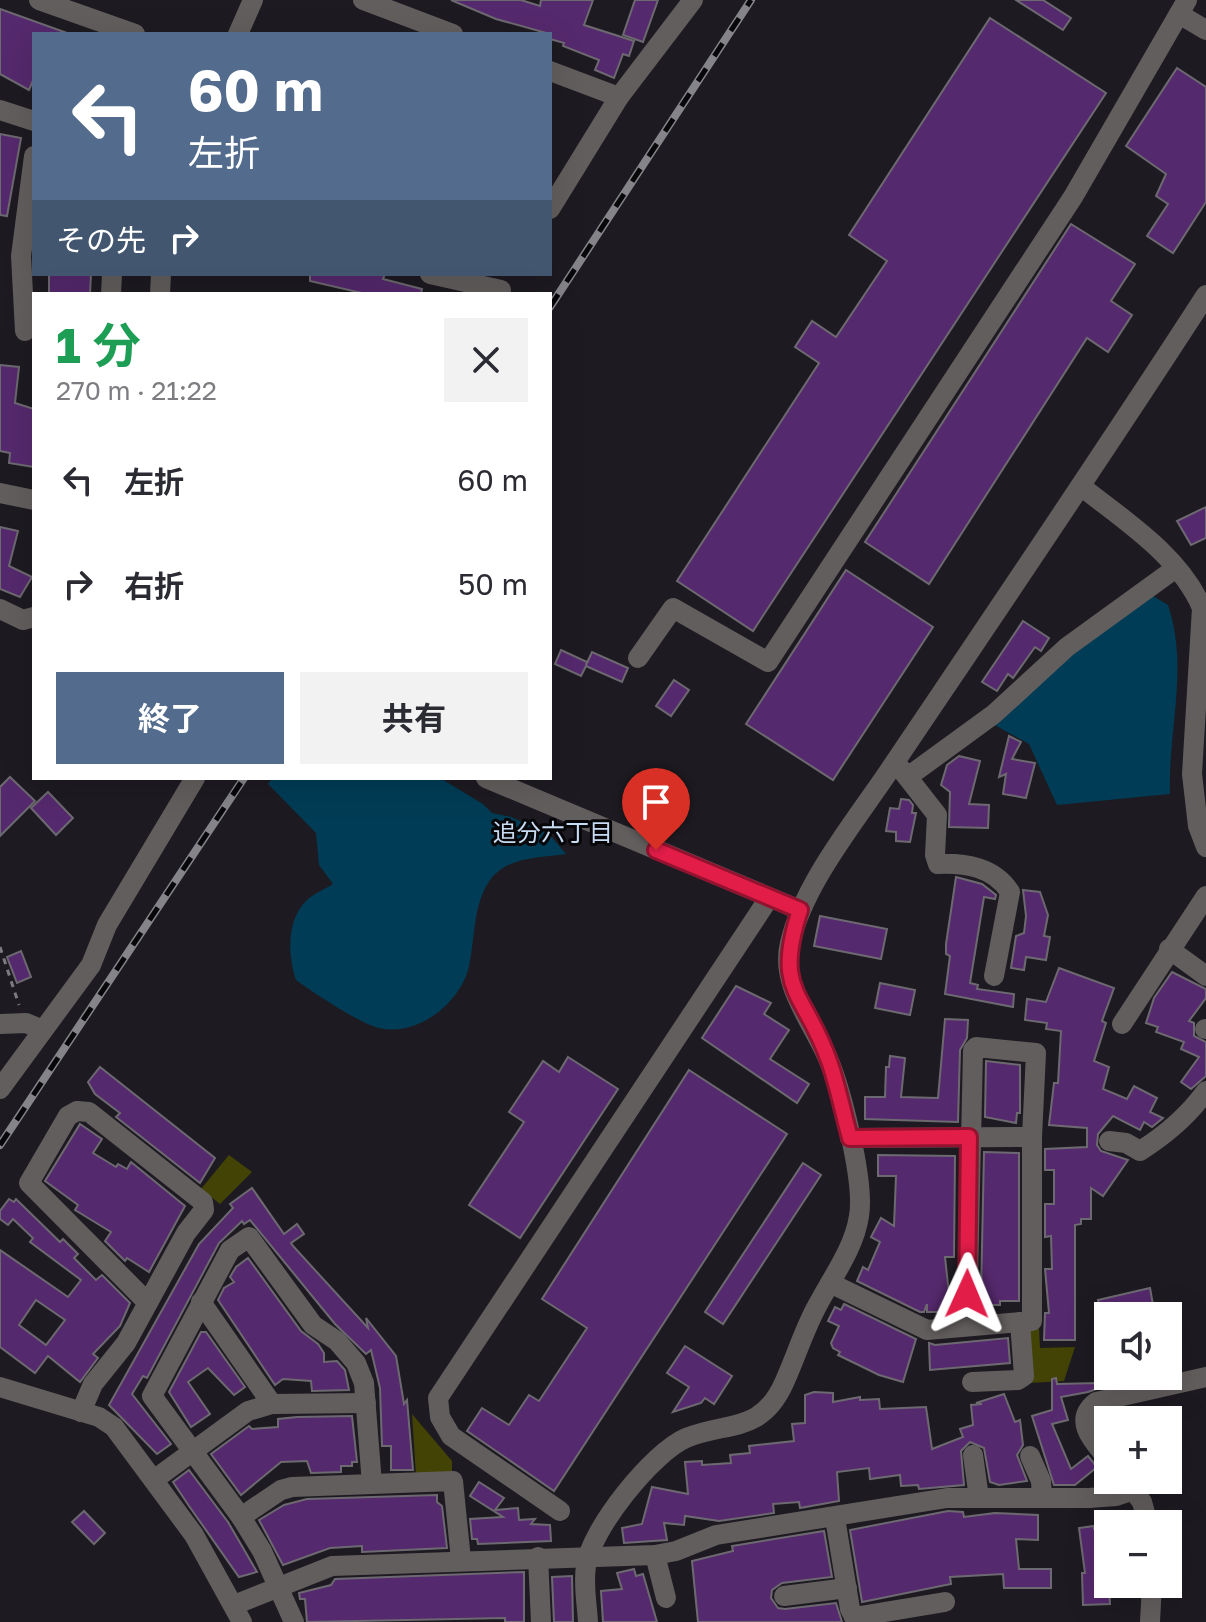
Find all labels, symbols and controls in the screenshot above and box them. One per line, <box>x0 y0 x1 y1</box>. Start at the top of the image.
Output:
text: 60 m <box>188 56 323 123</box>
icon: left <box>56 64 160 168</box>
text: 左折 <box>188 131 260 174</box>
icon: right <box>162 216 206 260</box>
text: その先 <box>56 222 146 258</box>
text: 1 分 <box>56 316 141 374</box>
button: close <box>444 318 528 402</box>
text: 270 m · 21:22 <box>56 375 217 406</box>
icon: left <box>56 458 100 502</box>
text: 60 m <box>457 462 528 498</box>
text: 左折 <box>124 464 184 500</box>
icon: right <box>56 562 100 606</box>
text: 50 m <box>458 566 528 602</box>
text: 右折 <box>124 568 184 604</box>
button: 終了 <box>56 672 284 764</box>
button: 共有 <box>300 672 528 764</box>
pin <box>622 768 690 850</box>
icon: arrive <box>634 780 678 824</box>
district label: 追分六丁目 <box>493 817 613 846</box>
position arrow <box>925 1252 1009 1336</box>
map controls <box>1094 1302 1182 1598</box>
button: sound <box>1094 1302 1182 1390</box>
button: + <box>1094 1406 1182 1494</box>
button: − <box>1094 1510 1182 1598</box>

